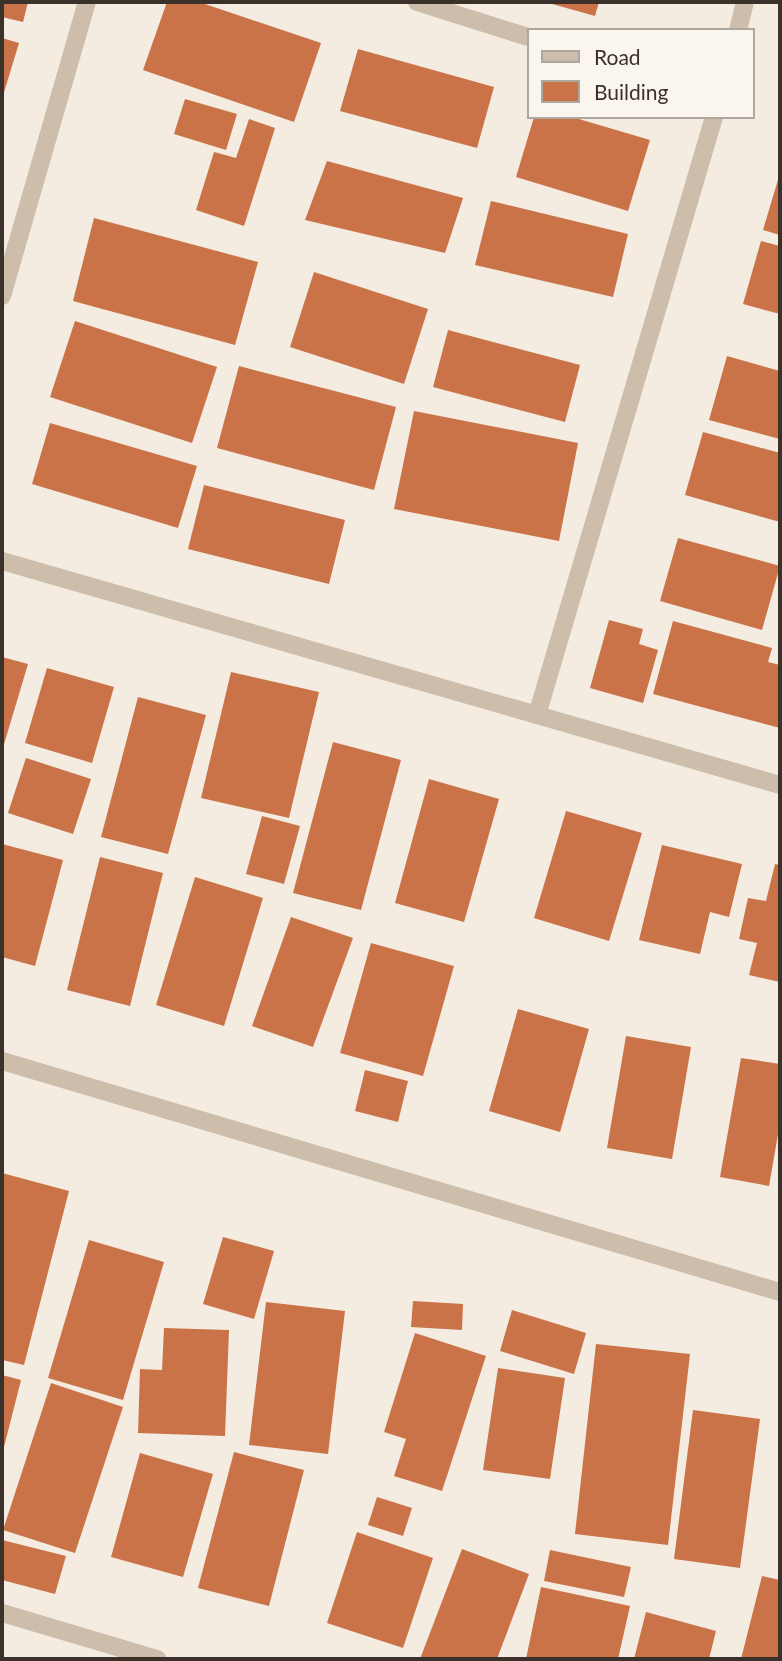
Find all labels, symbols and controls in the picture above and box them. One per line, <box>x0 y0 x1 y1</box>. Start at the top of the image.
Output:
legend <box>526 28 754 119</box>
text: Road <box>594 44 641 69</box>
text: Building <box>594 79 669 104</box>

